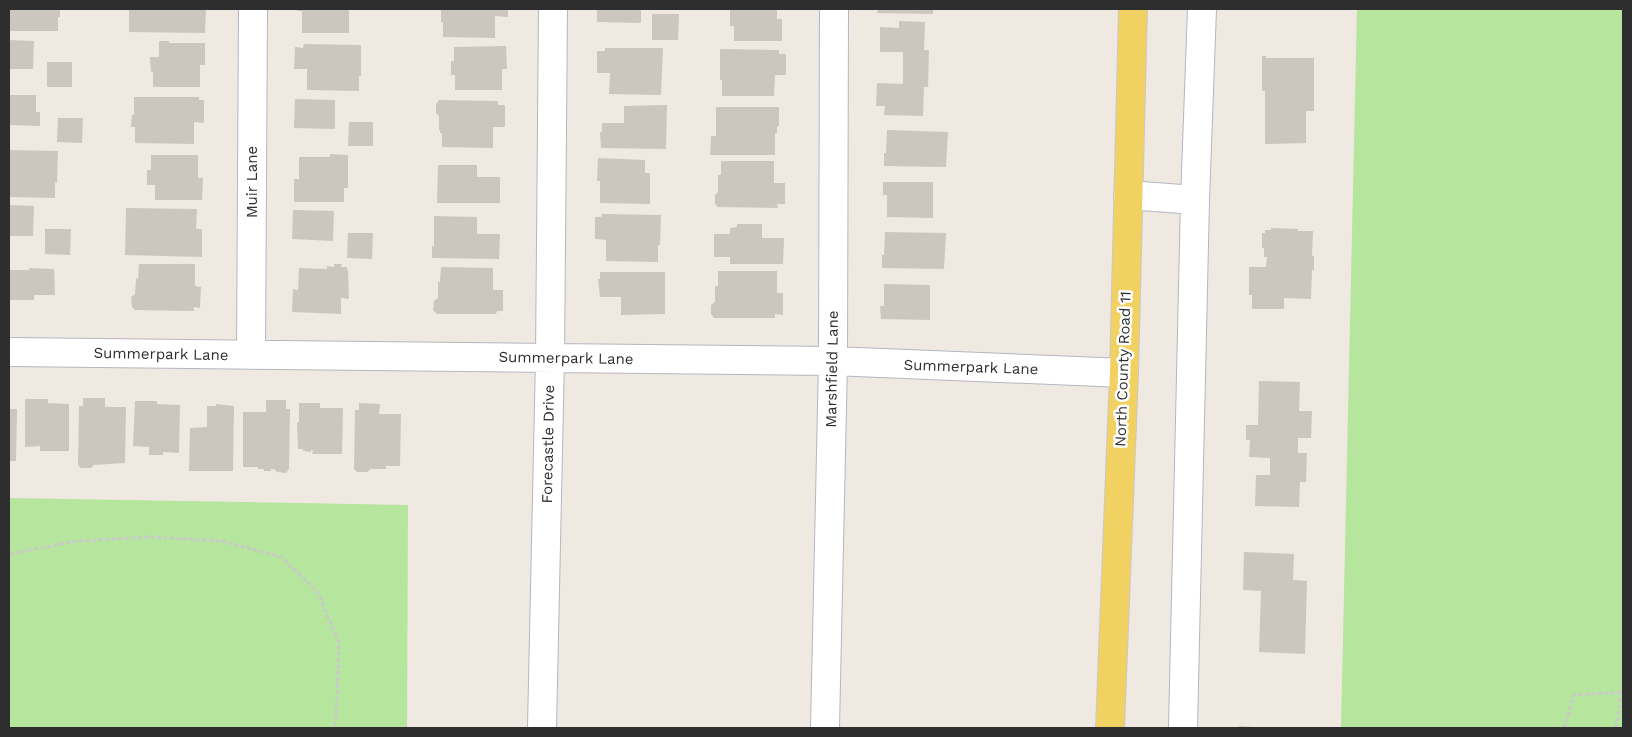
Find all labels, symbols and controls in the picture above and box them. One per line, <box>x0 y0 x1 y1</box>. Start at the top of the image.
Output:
street label: Muir Lane <box>243 146 261 218</box>
street label: North County Road 11 <box>1111 291 1135 447</box>
street label: Marshfield Lane <box>822 310 842 428</box>
street label: Summerpark Lane <box>93 344 229 364</box>
street label: Summerpark Lane <box>498 348 634 368</box>
street label: Summerpark Lane <box>903 356 1039 378</box>
street label: Forecastle Drive <box>538 385 558 503</box>

